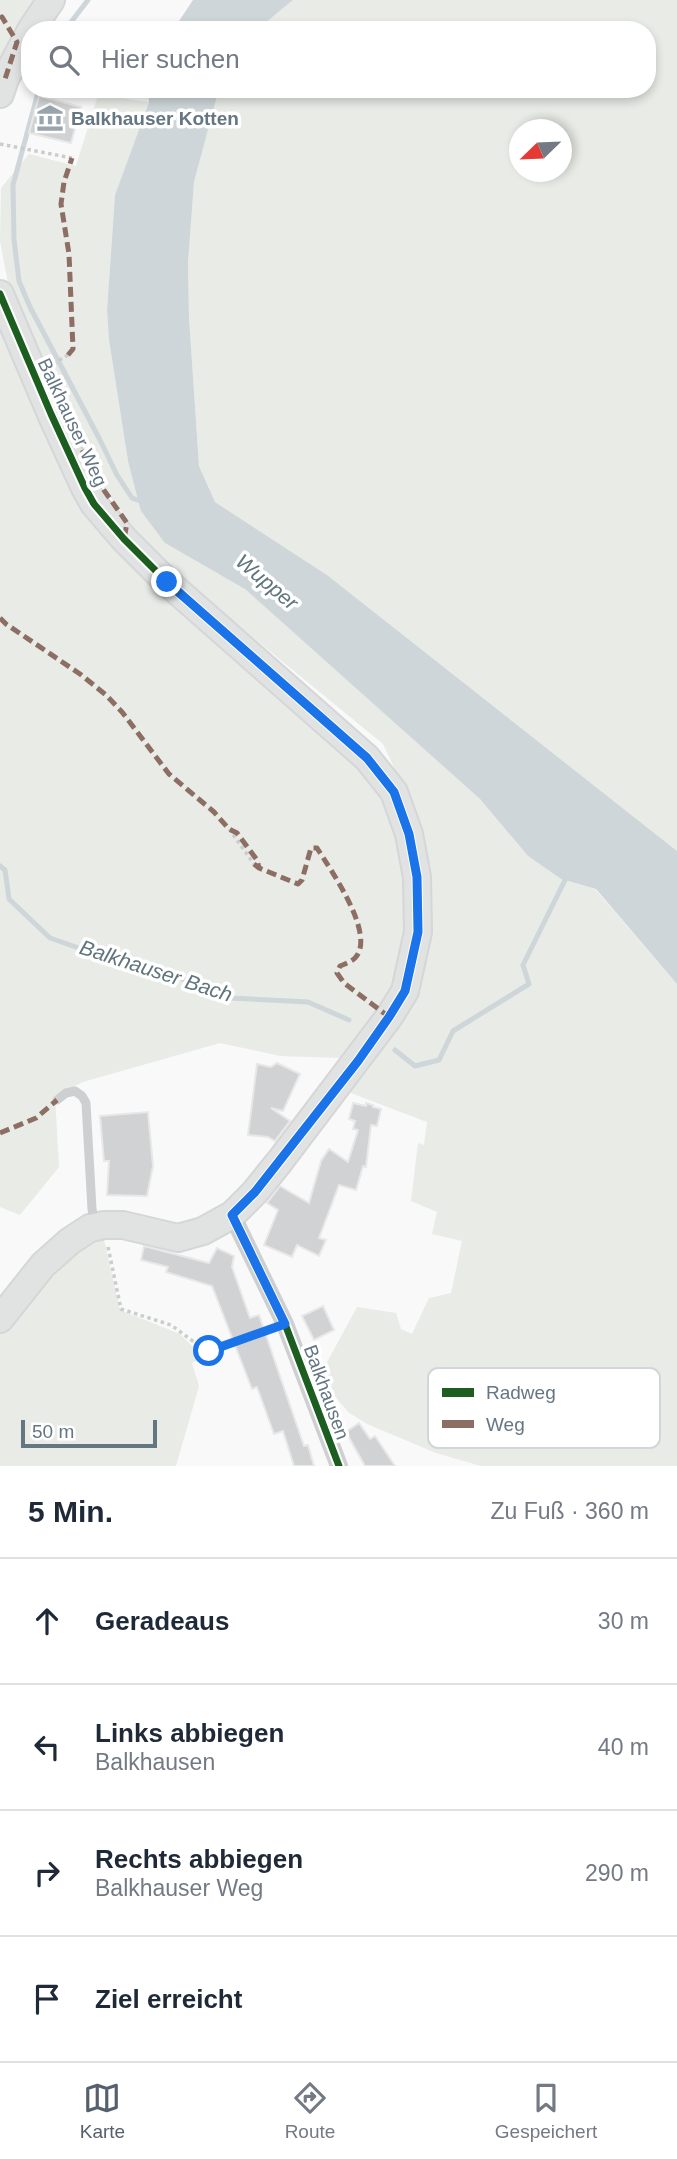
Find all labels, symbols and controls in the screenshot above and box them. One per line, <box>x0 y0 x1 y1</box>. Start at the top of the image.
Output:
search box <box>21 21 656 98</box>
icon: search <box>45 41 83 79</box>
text: Hier suchen <box>101 44 240 74</box>
museum icon: Balkhauser Kotten <box>35 103 65 133</box>
place label: Balkhauser Kotten <box>71 108 239 129</box>
north arrow <box>509 119 572 182</box>
street label: Balkhauser Weg <box>34 355 111 490</box>
water label: Wupper <box>232 549 304 615</box>
route end <box>151 566 182 597</box>
water label: Balkhauser Bach <box>77 935 235 1006</box>
route start <box>193 1335 224 1366</box>
street label: Balkhausen <box>300 1342 353 1442</box>
legend <box>428 1368 660 1448</box>
text: Radweg <box>486 1382 556 1403</box>
text: Weg <box>486 1414 525 1435</box>
scale bar <box>21 1417 158 1449</box>
text: 50 m <box>32 1421 74 1442</box>
text: 5 Min. <box>28 1495 113 1528</box>
text: Zu Fuß · 360 m <box>491 1498 649 1524</box>
icon: ahead <box>28 1602 66 1640</box>
text: Geradeaus <box>95 1606 229 1636</box>
text: 30 m <box>598 1608 649 1634</box>
text: Links abbiegen <box>95 1718 284 1748</box>
icon: left <box>28 1728 66 1766</box>
text: 40 m <box>598 1734 649 1760</box>
text: Balkhausen <box>95 1749 215 1775</box>
text: Rechts abbiegen <box>95 1844 303 1874</box>
icon: right <box>28 1854 66 1892</box>
text: 290 m <box>585 1860 649 1886</box>
text: Balkhauser Weg <box>95 1875 263 1901</box>
icon: arrive <box>28 1980 66 2018</box>
text: Ziel erreicht <box>95 1984 242 2014</box>
tab: Karte <box>80 2079 125 2143</box>
tab: Route <box>285 2079 335 2143</box>
tab: Gespeichert <box>495 2079 597 2143</box>

